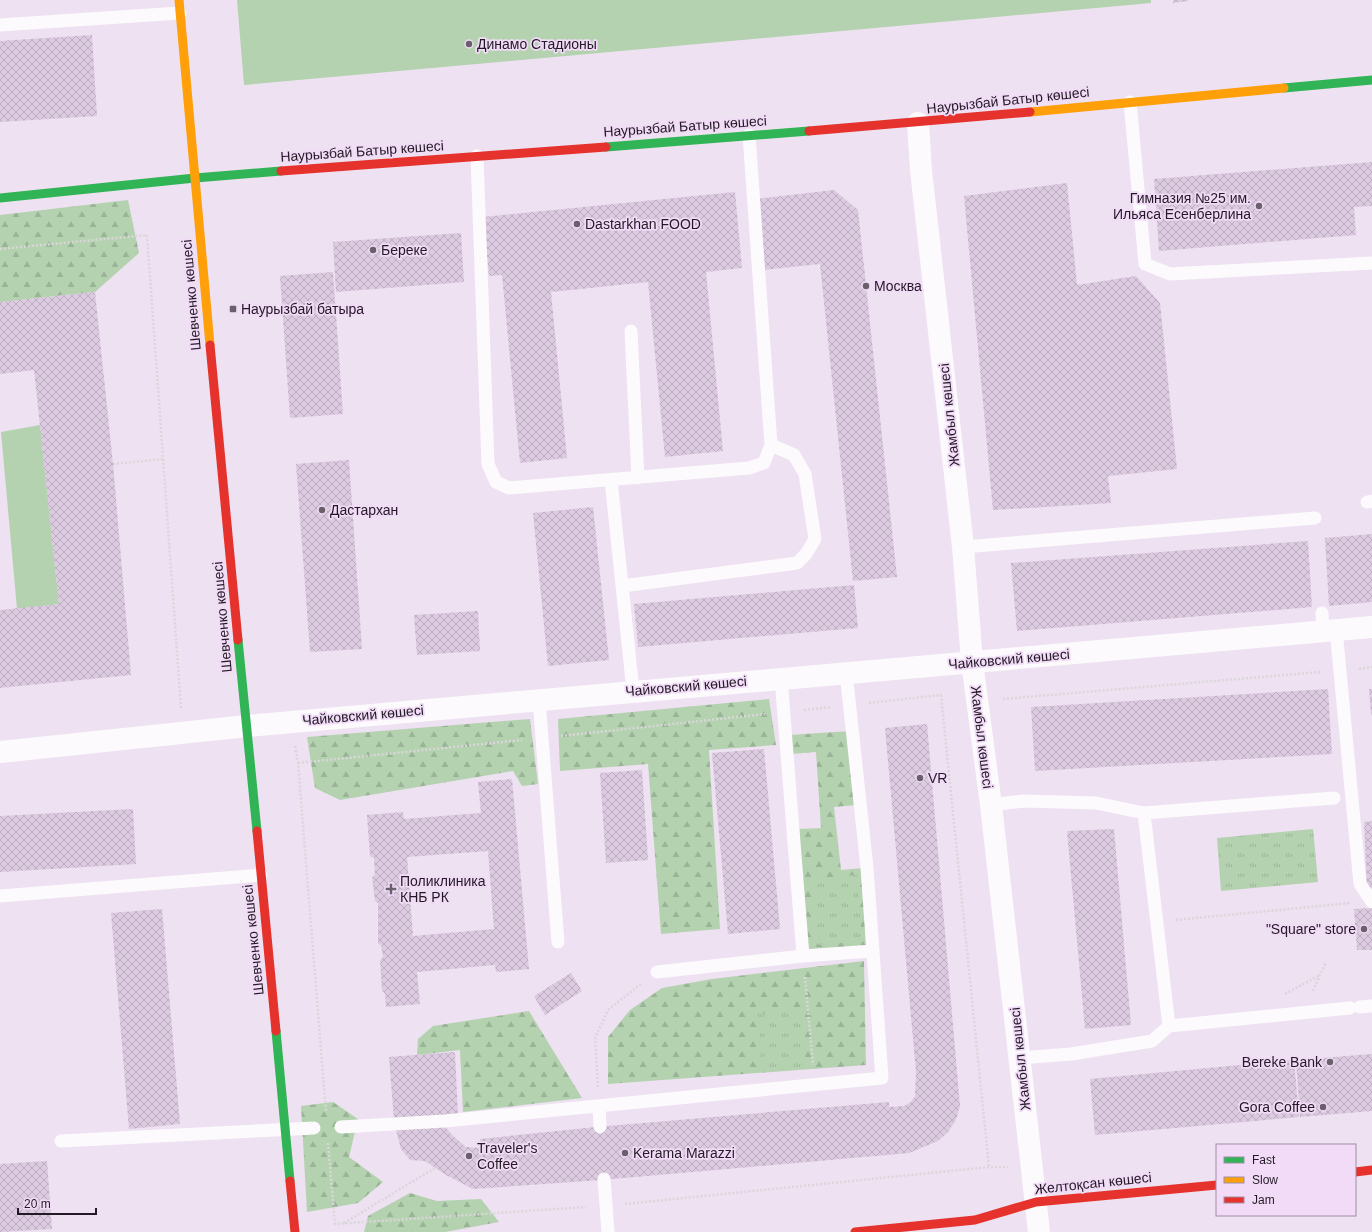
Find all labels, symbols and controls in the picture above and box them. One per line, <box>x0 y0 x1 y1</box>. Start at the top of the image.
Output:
place label: Динамо Стадионы <box>477 36 597 52</box>
marker: Динамо Стадионы <box>464 39 474 49</box>
street label: Наурызбай Батыр көшесі <box>926 83 1090 117</box>
street label: Наурызбай Батыр көшесі <box>603 112 767 140</box>
street label: Наурызбай Батыр көшесі <box>280 137 444 165</box>
place label: Гимназия №25 им. Ильяса Есенберлина <box>1113 190 1251 222</box>
marker: Гимназия №25 им. Ильяса Есенберлина <box>1254 201 1264 211</box>
place label: Dastarkhan FOOD <box>585 216 701 232</box>
marker: Dastarkhan FOOD <box>572 219 582 229</box>
street label: Шевченко көшесі <box>178 239 204 351</box>
place label: Береке <box>381 242 428 258</box>
marker: Береке <box>368 245 378 255</box>
place label: Москва <box>874 278 922 294</box>
marker: Москва <box>861 281 871 291</box>
place label: Наурызбай батыра <box>241 301 364 317</box>
marker: Наурызбай батыра <box>228 304 238 314</box>
street label: Жамбыл көшесі <box>936 363 962 467</box>
place label: Дастархан <box>330 502 398 518</box>
marker: Дастархан <box>317 505 327 515</box>
street label: Шевченко көшесі <box>209 561 235 673</box>
street label: Чайковский көшесі <box>948 646 1070 672</box>
street label: Чайковский көшесі <box>625 673 747 699</box>
street label: Жамбыл көшесі <box>968 685 996 789</box>
street label: Чайковский көшесі <box>302 702 424 728</box>
place label: VR <box>928 770 947 786</box>
marker: VR <box>915 773 925 783</box>
place label: Поликлиника КНБ РК <box>400 873 486 905</box>
marker: Поликлиника КНБ РК <box>385 883 397 895</box>
street label: Шевченко көшесі <box>239 884 267 996</box>
place label: "Square" store <box>1266 921 1356 937</box>
marker: "Square" store <box>1359 924 1369 934</box>
street label: Жамбыл көшесі <box>1007 1007 1033 1111</box>
place label: Bereke Bank <box>1242 1054 1323 1070</box>
marker: Bereke Bank <box>1325 1057 1335 1067</box>
place label: Gora Coffee <box>1239 1099 1315 1115</box>
marker: Gora Coffee <box>1318 1102 1328 1112</box>
place label: Traveler's Coffee <box>477 1140 538 1172</box>
legend <box>1216 1144 1356 1216</box>
place label: Kerama Marazzi <box>633 1145 735 1161</box>
marker: Kerama Marazzi <box>620 1148 630 1158</box>
marker: Traveler's Coffee <box>464 1151 474 1161</box>
text: Fast <box>1252 1153 1276 1167</box>
street label: Желтоқсан көшесі <box>1034 1169 1152 1197</box>
text: Slow <box>1252 1173 1278 1187</box>
scale bar <box>18 1190 96 1216</box>
text: Jam <box>1252 1193 1275 1207</box>
text: 20 m <box>24 1197 51 1211</box>

